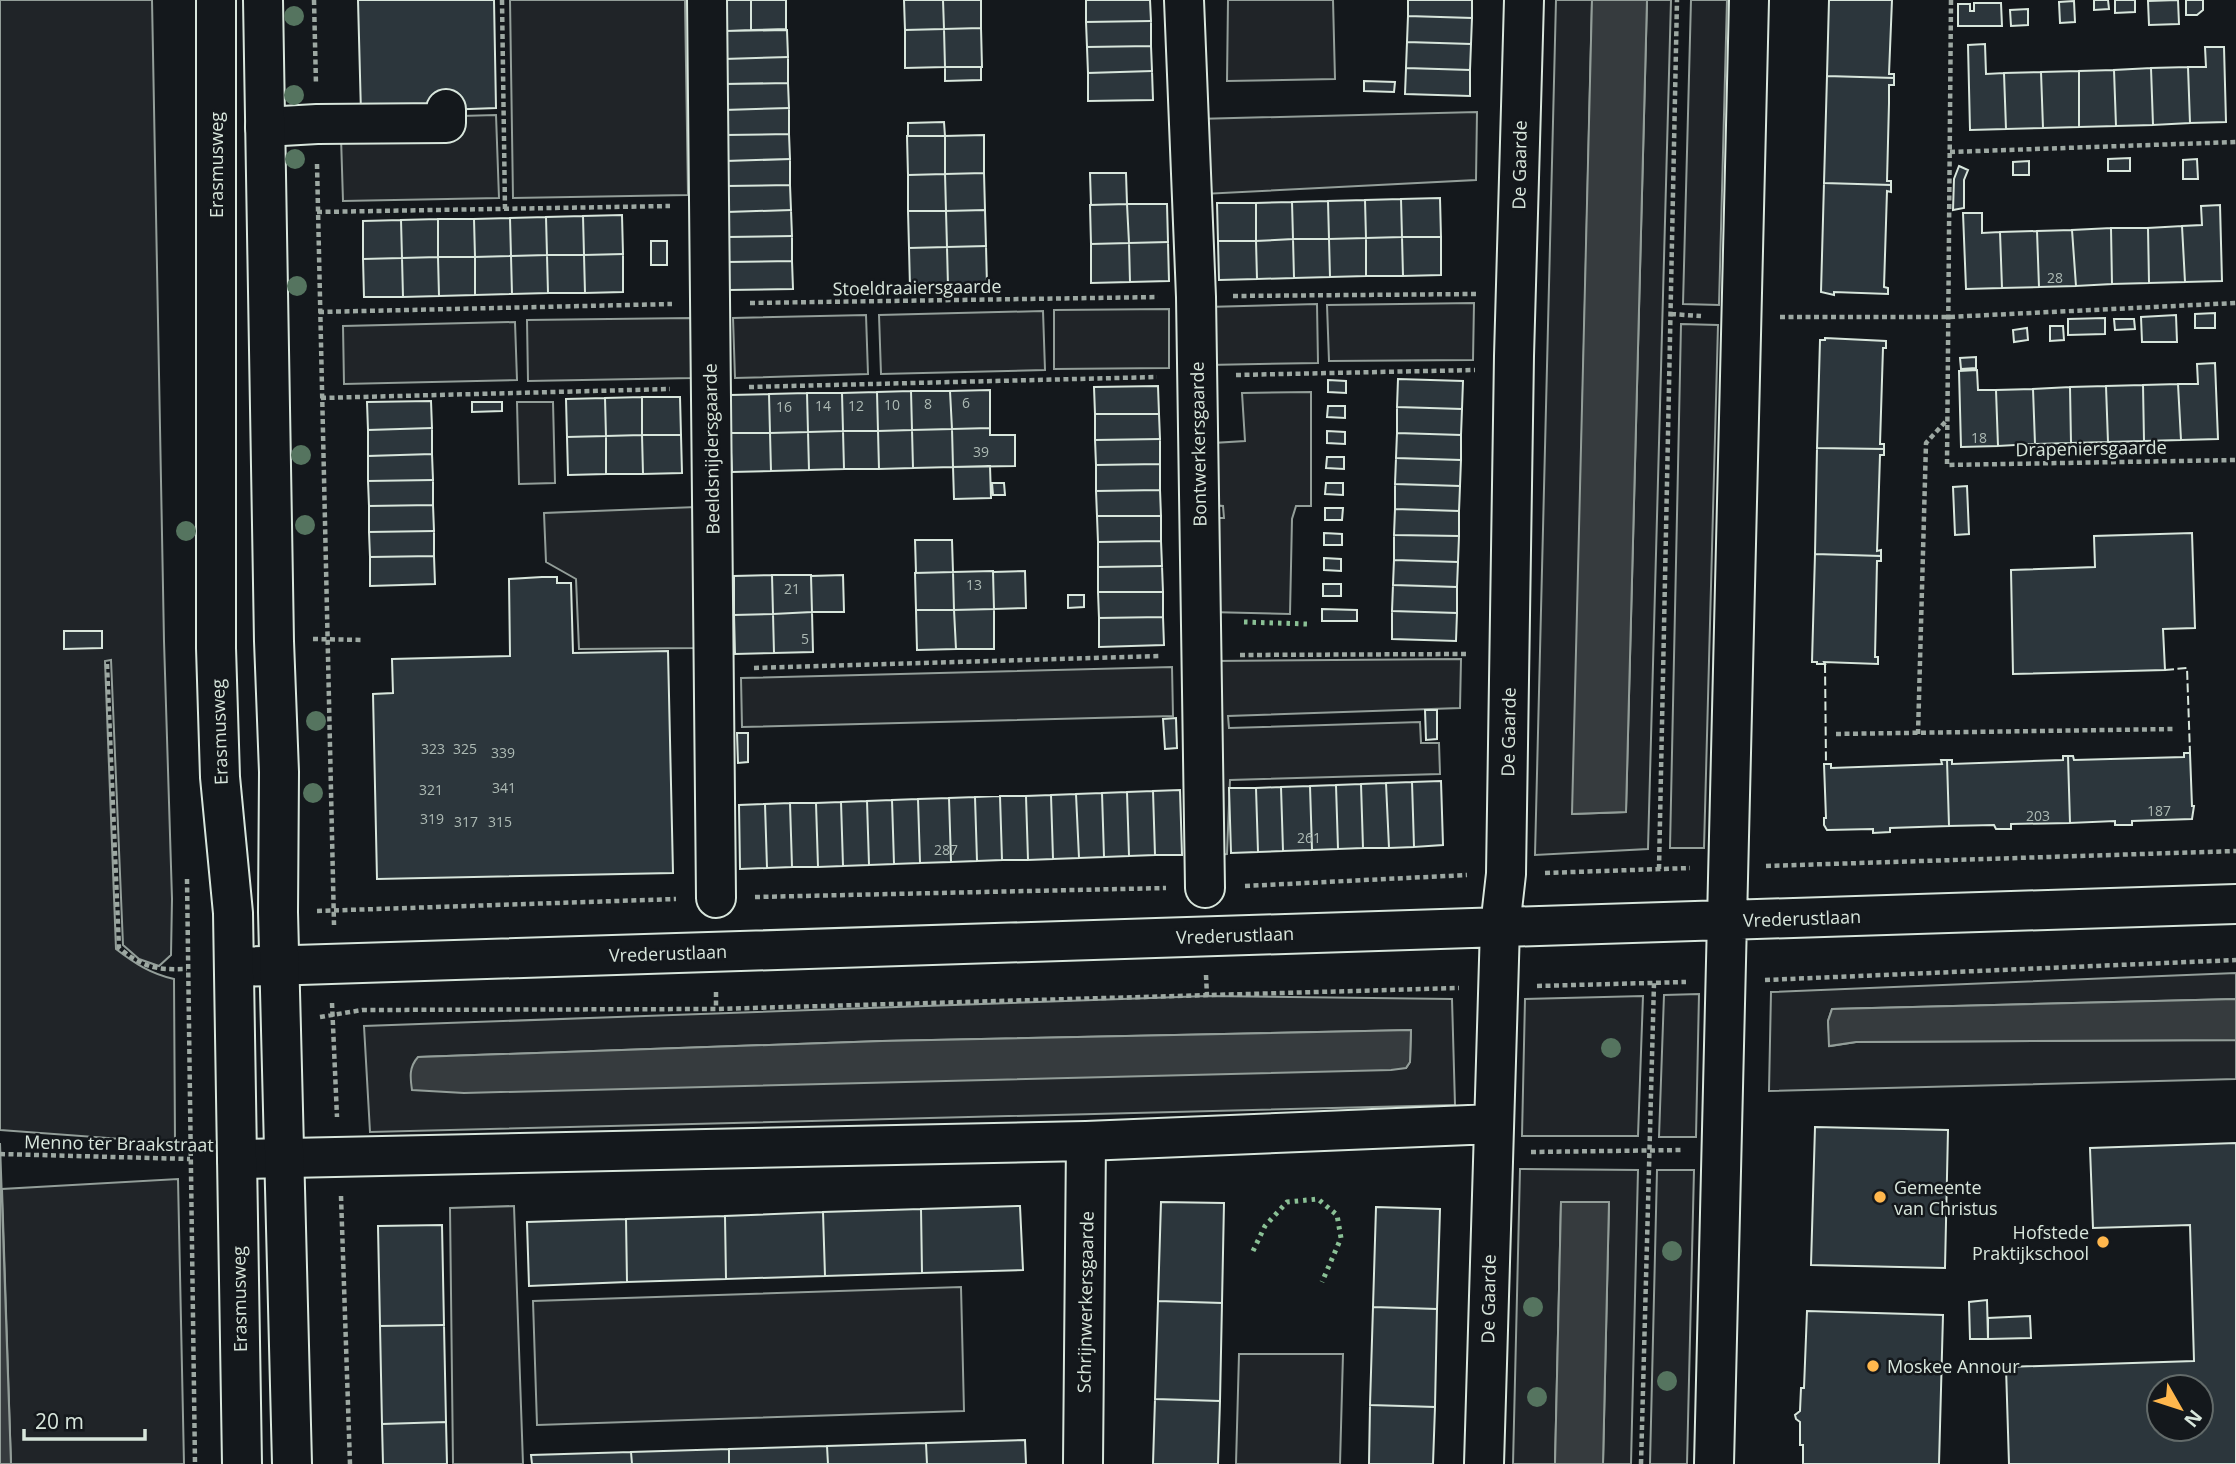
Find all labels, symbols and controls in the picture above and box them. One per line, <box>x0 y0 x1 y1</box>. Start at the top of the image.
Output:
street label: Erasmusweg <box>204 112 228 218</box>
street label: De Gaarde <box>1506 120 1532 210</box>
house number: 28 <box>2047 268 2063 287</box>
street label: Stoeldraaiersgaarde <box>832 274 1002 300</box>
street label: Bontwerkersgaarde <box>1185 361 1211 527</box>
street label: Beeldsnijdersgaarde <box>698 363 724 535</box>
house number: 6 <box>962 393 970 412</box>
house number: 8 <box>924 394 932 413</box>
house number: 10 <box>884 395 900 414</box>
house number: 14 <box>815 396 831 415</box>
house number: 12 <box>848 396 864 415</box>
house number: 16 <box>776 397 792 416</box>
house number: 18 <box>1971 428 1987 447</box>
street label: Drapeniersgaarde <box>2015 435 2167 461</box>
house number: 39 <box>973 442 989 461</box>
house number: 13 <box>966 575 982 594</box>
house number: 21 <box>784 579 800 598</box>
house number: 5 <box>801 629 809 648</box>
street label: Erasmusweg <box>205 678 233 785</box>
street label: De Gaarde <box>1495 687 1521 777</box>
house number: 323 <box>421 739 445 758</box>
house number: 325 <box>453 739 477 758</box>
house number: 339 <box>491 743 515 762</box>
house number: 341 <box>492 778 516 797</box>
house number: 321 <box>419 780 443 799</box>
house number: 187 <box>2147 801 2171 820</box>
house number: 203 <box>2026 806 2050 825</box>
house number: 319 <box>420 809 444 828</box>
house number: 317 <box>454 812 478 831</box>
house number: 315 <box>488 812 512 831</box>
house number: 261 <box>1297 828 1321 847</box>
house number: 287 <box>934 840 958 859</box>
street label: Vrederustlaan <box>1742 904 1862 932</box>
street label: Vrederustlaan <box>1175 921 1295 949</box>
street label: Vrederustlaan <box>608 939 728 967</box>
street label: Menno ter Braakstraat <box>24 1129 214 1157</box>
place label: Gemeente van Christus <box>1894 1175 1998 1220</box>
marker: Gemeente van Christus <box>1872 1189 1888 1205</box>
street label: Schrijnwerkersgaarde <box>1071 1211 1099 1393</box>
place label: Hofstede Praktijkschool <box>1972 1220 2089 1265</box>
marker: Hofstede Praktijkschool <box>2095 1234 2111 1250</box>
street label: Erasmusweg <box>226 1246 252 1352</box>
street label: De Gaarde <box>1475 1254 1501 1344</box>
place label: Moskee Annour <box>1887 1354 2020 1378</box>
marker: Moskee Annour <box>1865 1358 1881 1374</box>
north arrow <box>2145 1373 2215 1443</box>
scale bar <box>24 1398 145 1442</box>
text: N <box>2178 1405 2208 1433</box>
text: 20 m <box>35 1407 84 1435</box>

